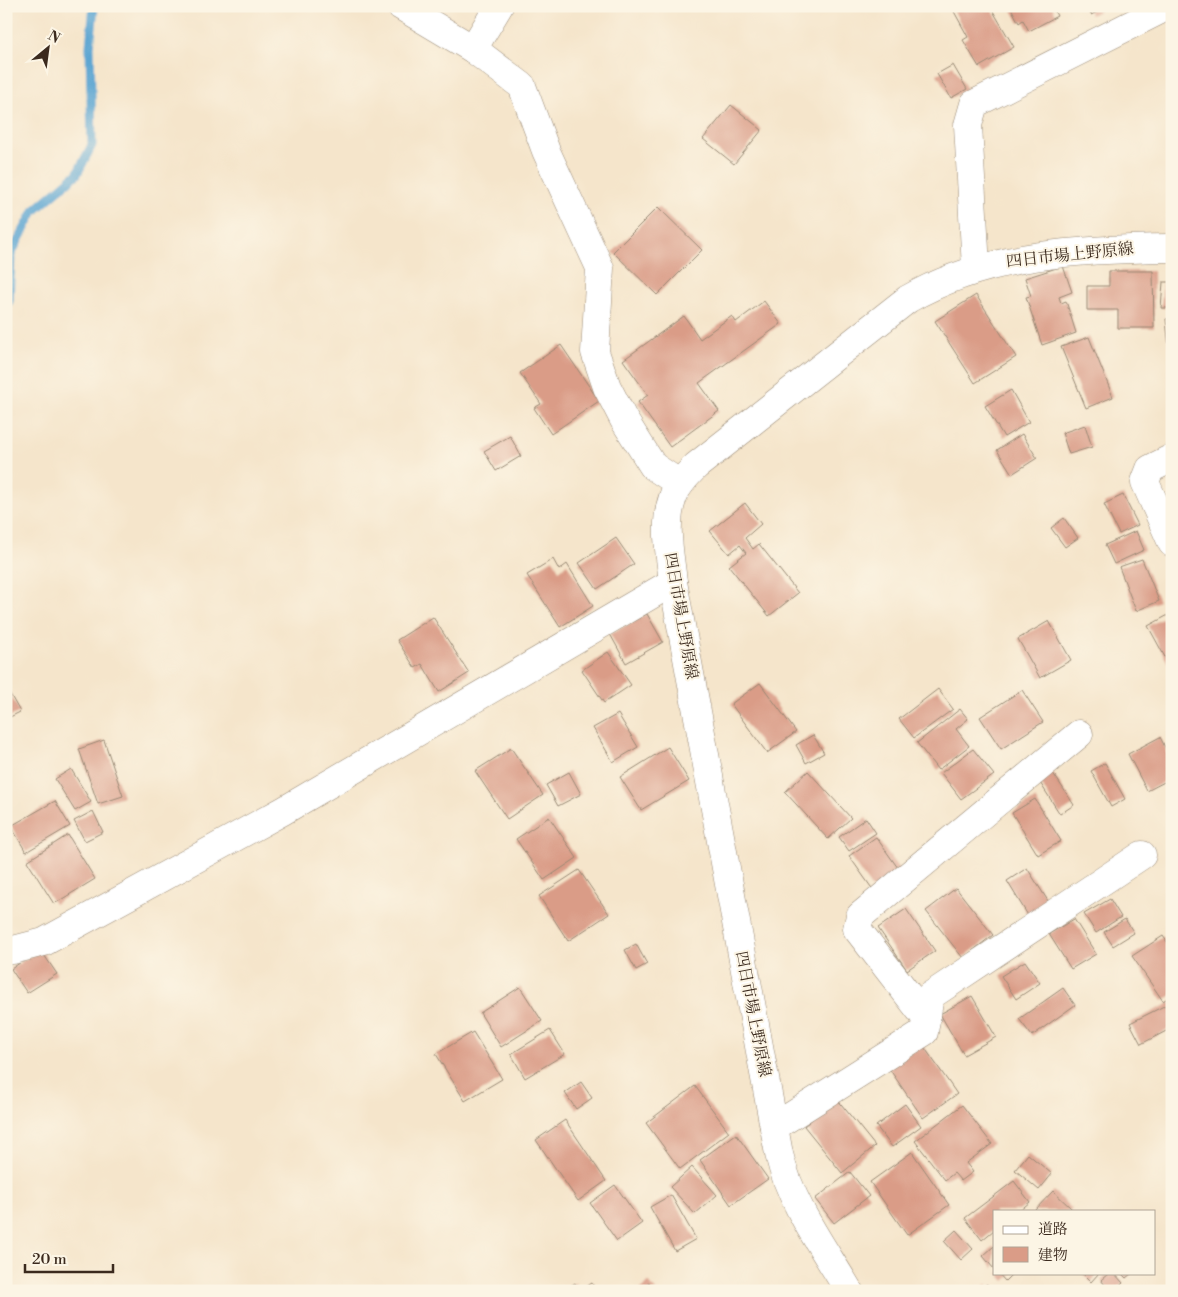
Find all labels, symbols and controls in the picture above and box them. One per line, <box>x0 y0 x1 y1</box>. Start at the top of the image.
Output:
north arrow <box>22 22 72 72</box>
text: N <box>45 27 63 48</box>
street label: 四日市場上野原線 <box>1005 238 1135 272</box>
street label: 四日市場上野原線 <box>660 551 702 681</box>
street label: 四日市場上野原線 <box>731 949 775 1079</box>
legend <box>993 1210 1156 1274</box>
text: 道路 <box>1038 1220 1068 1239</box>
scale bar <box>25 1242 112 1274</box>
text: 建物 <box>1038 1246 1068 1265</box>
text: 20 m <box>32 1250 67 1269</box>

